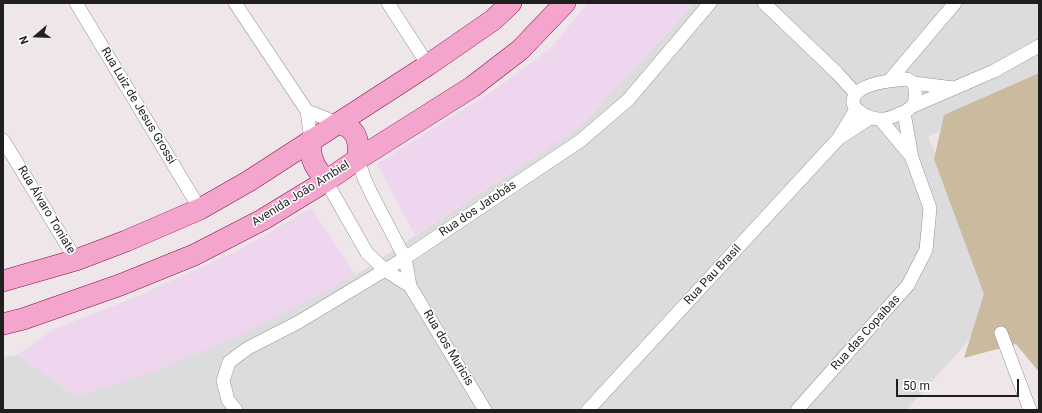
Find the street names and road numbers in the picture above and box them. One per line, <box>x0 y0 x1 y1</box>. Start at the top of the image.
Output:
street label: Rua Luiz de Jesus Grossi <box>97 45 179 167</box>
street label: Avenida João Ambiel <box>249 158 353 230</box>
street label: Rua Álvaro Toniate <box>14 163 78 257</box>
street label: Rua dos Jatobás <box>437 178 519 240</box>
street label: Rua Pau Brasil <box>681 242 745 308</box>
street label: Rua das Copaíbas <box>828 292 904 374</box>
street label: Rua dos Muricis <box>420 308 476 388</box>

